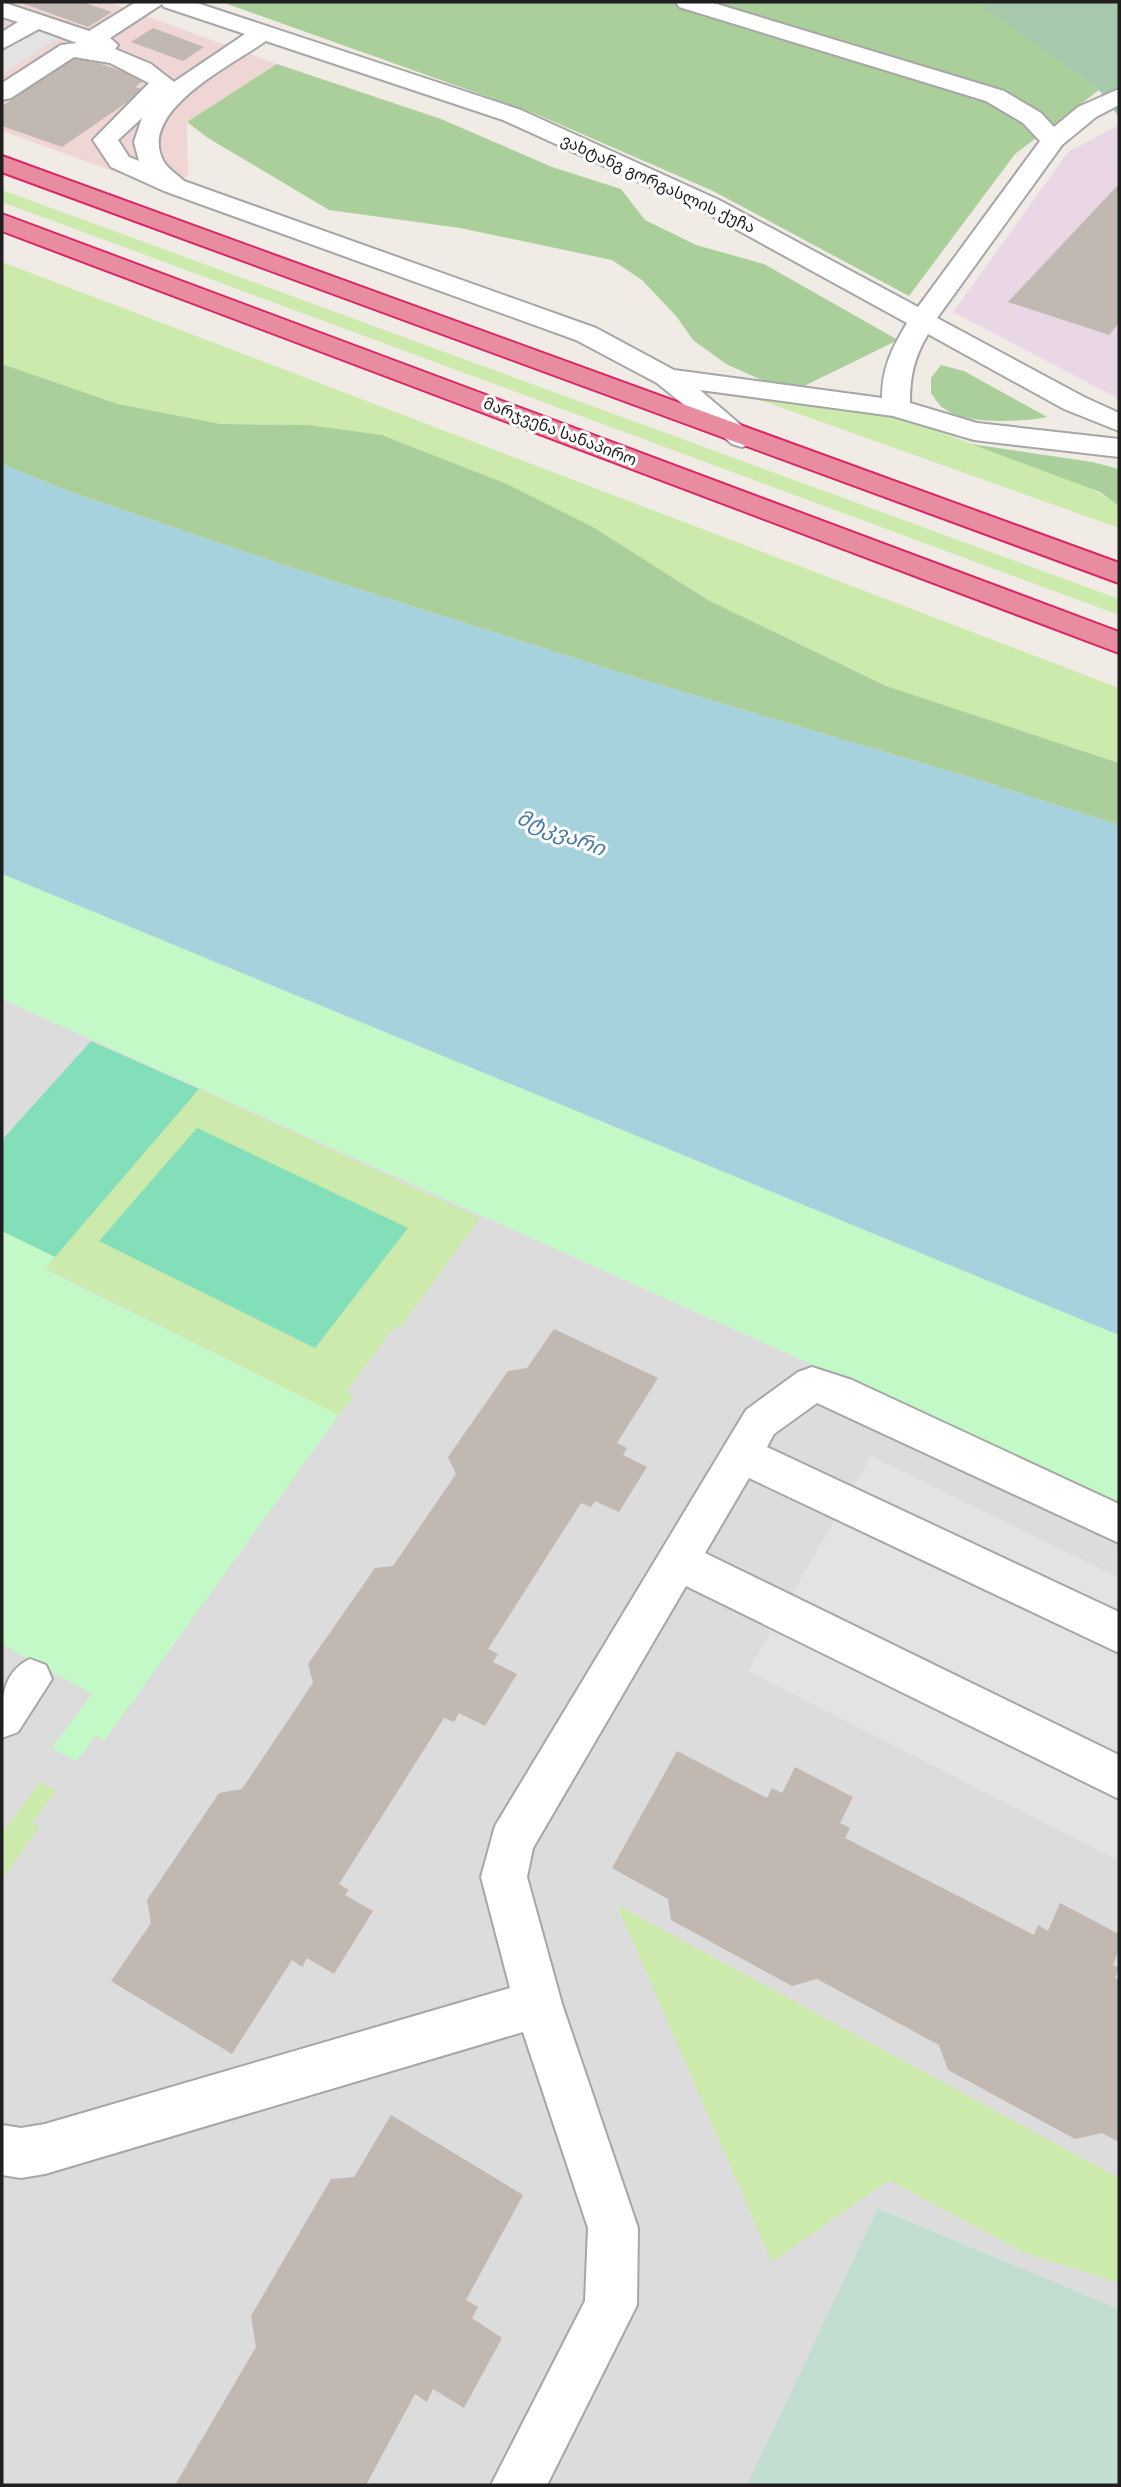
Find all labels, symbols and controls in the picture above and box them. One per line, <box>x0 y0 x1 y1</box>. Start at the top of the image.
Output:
street label: ვახტანგ გორგასლის ქუჩა <box>557 129 759 239</box>
street label: მარჯვენა სანაპირო <box>480 393 640 471</box>
water label: მტკვარი <box>513 803 610 863</box>

